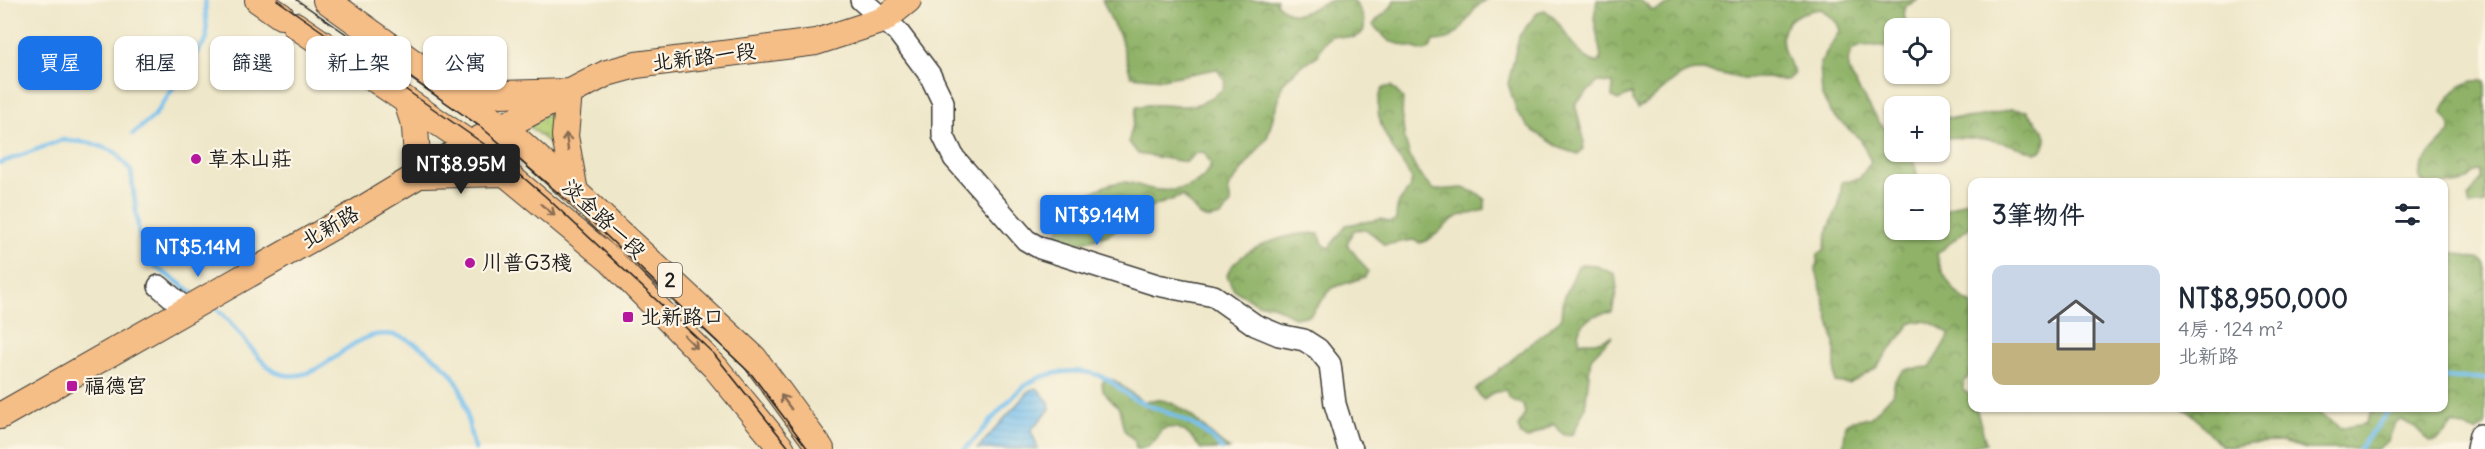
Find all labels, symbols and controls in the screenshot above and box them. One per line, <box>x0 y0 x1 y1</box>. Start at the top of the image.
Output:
map controls <box>1884 18 1950 240</box>
button: locate <box>1884 18 1950 84</box>
chip: 買屋 <box>18 36 102 90</box>
chip: 租屋 <box>114 36 198 90</box>
chip: 篩選 <box>210 36 294 90</box>
chip: 新上架 <box>306 36 411 90</box>
chip: 公寓 <box>423 36 507 90</box>
street label: 北新路一段 <box>650 37 758 76</box>
button: + <box>1884 96 1950 162</box>
one-way arrow <box>561 133 572 152</box>
pin: NT$8.95M <box>399 144 523 195</box>
place label: 草本山莊 <box>208 145 292 172</box>
text: NT$8.95M <box>416 151 506 176</box>
marker: 草本山莊 <box>189 152 203 166</box>
street label: 淡金路一段 <box>557 173 652 264</box>
button: − <box>1884 174 1950 240</box>
pin: NT$9.14M <box>1035 195 1159 246</box>
text: 3筆物件 <box>1992 198 2085 231</box>
icon: filters <box>2391 198 2424 231</box>
street label: 北新路 <box>296 199 364 254</box>
text: NT$9.14M <box>1054 202 1140 227</box>
one-way arrow <box>540 203 556 216</box>
pin: NT$5.14M <box>136 227 260 278</box>
text: NT$5.14M <box>155 234 241 259</box>
place label: 川普G3棧 <box>482 249 572 276</box>
marker: 川普G3棧 <box>463 256 477 270</box>
road number: 2 <box>658 263 682 297</box>
text: NT$8,950,000 <box>2178 282 2348 315</box>
icon: home <box>2040 289 2112 361</box>
place label: 北新路口 <box>640 303 724 330</box>
marker: 北新路口 <box>621 310 635 324</box>
text: 4房 · 124 m² <box>2178 316 2283 341</box>
one-way arrow <box>684 335 698 350</box>
text: 北新路 <box>2178 343 2238 368</box>
place label: 福德宮 <box>84 372 147 399</box>
marker: 福德宮 <box>65 379 79 393</box>
one-way arrow <box>780 394 792 410</box>

